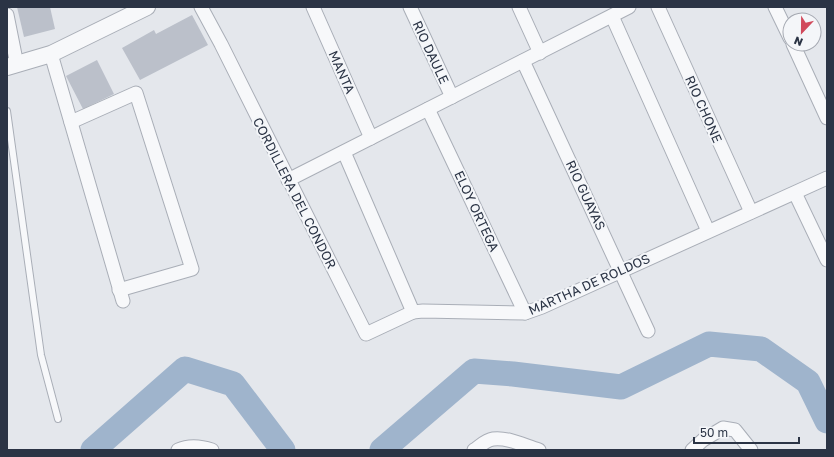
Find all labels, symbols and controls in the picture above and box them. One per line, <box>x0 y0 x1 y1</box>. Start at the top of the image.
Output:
north arrow <box>782 12 822 52</box>
street label: RIO DAULE <box>409 18 453 86</box>
text: N <box>792 34 804 49</box>
street label: MANTA <box>325 48 359 96</box>
street label: RIO CHONE <box>682 73 726 145</box>
street label: CORDILLERA DEL CONDOR <box>250 115 340 271</box>
street label: RIO GUAYAS <box>563 157 609 233</box>
street label: ELOY ORTEGA <box>451 168 503 254</box>
street label: MARTHA DE ROLDOS <box>526 250 652 318</box>
scale bar <box>694 419 799 445</box>
text: 50 m <box>700 425 728 440</box>

